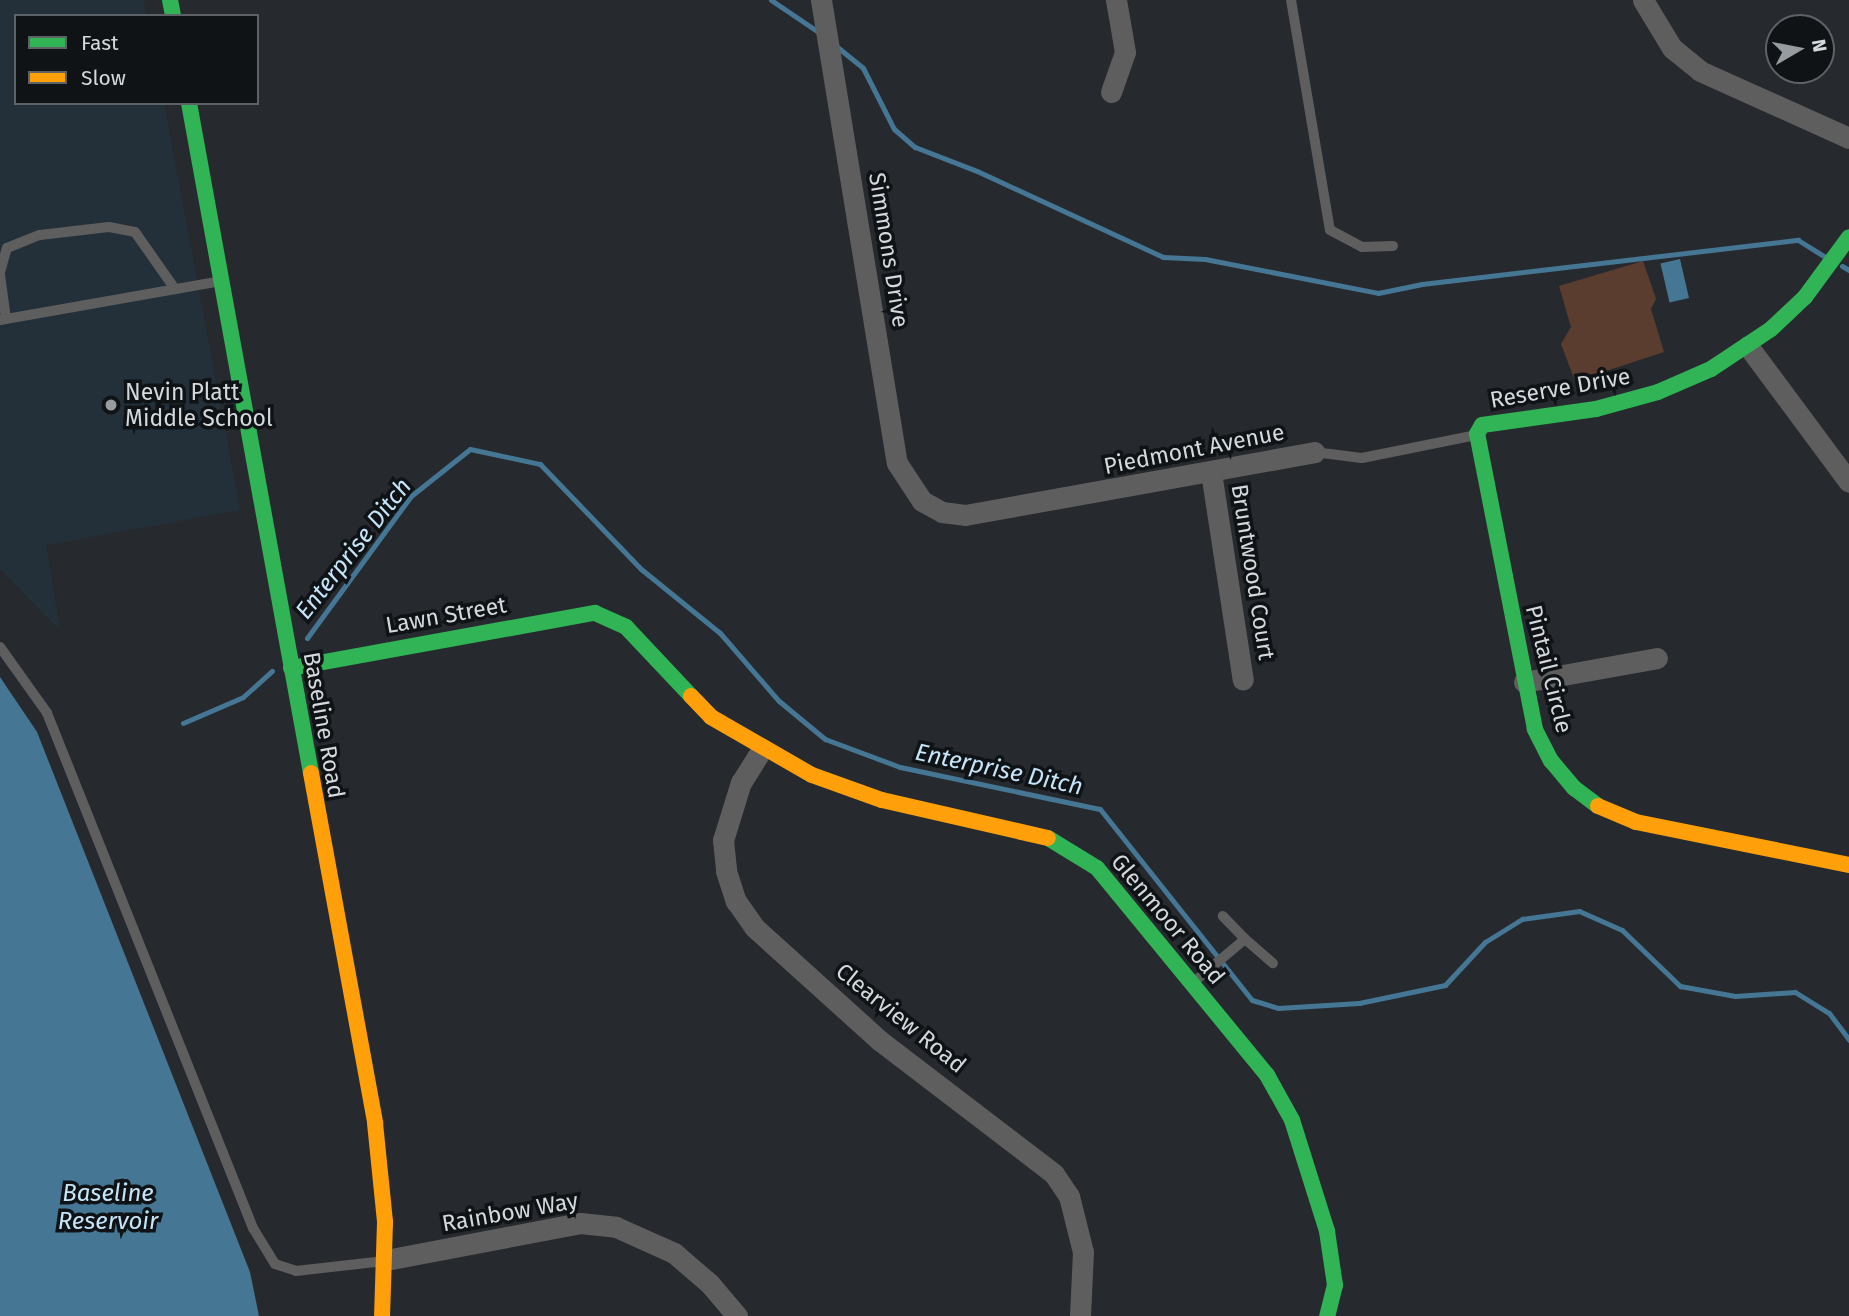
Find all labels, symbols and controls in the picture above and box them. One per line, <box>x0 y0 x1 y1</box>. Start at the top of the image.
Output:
legend <box>14 14 259 105</box>
north arrow <box>1765 14 1835 84</box>
text: Fast <box>81 30 119 56</box>
text: N <box>1807 37 1832 54</box>
text: Slow <box>81 65 126 91</box>
street label: Simmons Drive <box>863 171 915 329</box>
street label: Reserve Drive <box>1488 362 1632 414</box>
place label: Nevin Platt Middle School <box>125 378 273 432</box>
marker: Nevin Platt Middle School <box>103 397 119 413</box>
street label: Piedmont Avenue <box>1101 418 1287 480</box>
water label: Enterprise Ditch <box>290 473 418 625</box>
street label: Bruntwood Court <box>1225 482 1281 662</box>
street label: Lawn Street <box>383 591 509 639</box>
street label: Pintail Circle <box>1520 602 1578 736</box>
street label: Baseline Road <box>298 650 350 800</box>
water label: Enterprise Ditch <box>913 738 1085 802</box>
street label: Glenmoor Road <box>1105 848 1231 990</box>
street label: Clearview Road <box>831 957 971 1079</box>
water label: Baseline Reservoir <box>58 1180 158 1236</box>
street label: Rainbow Way <box>440 1186 580 1238</box>

